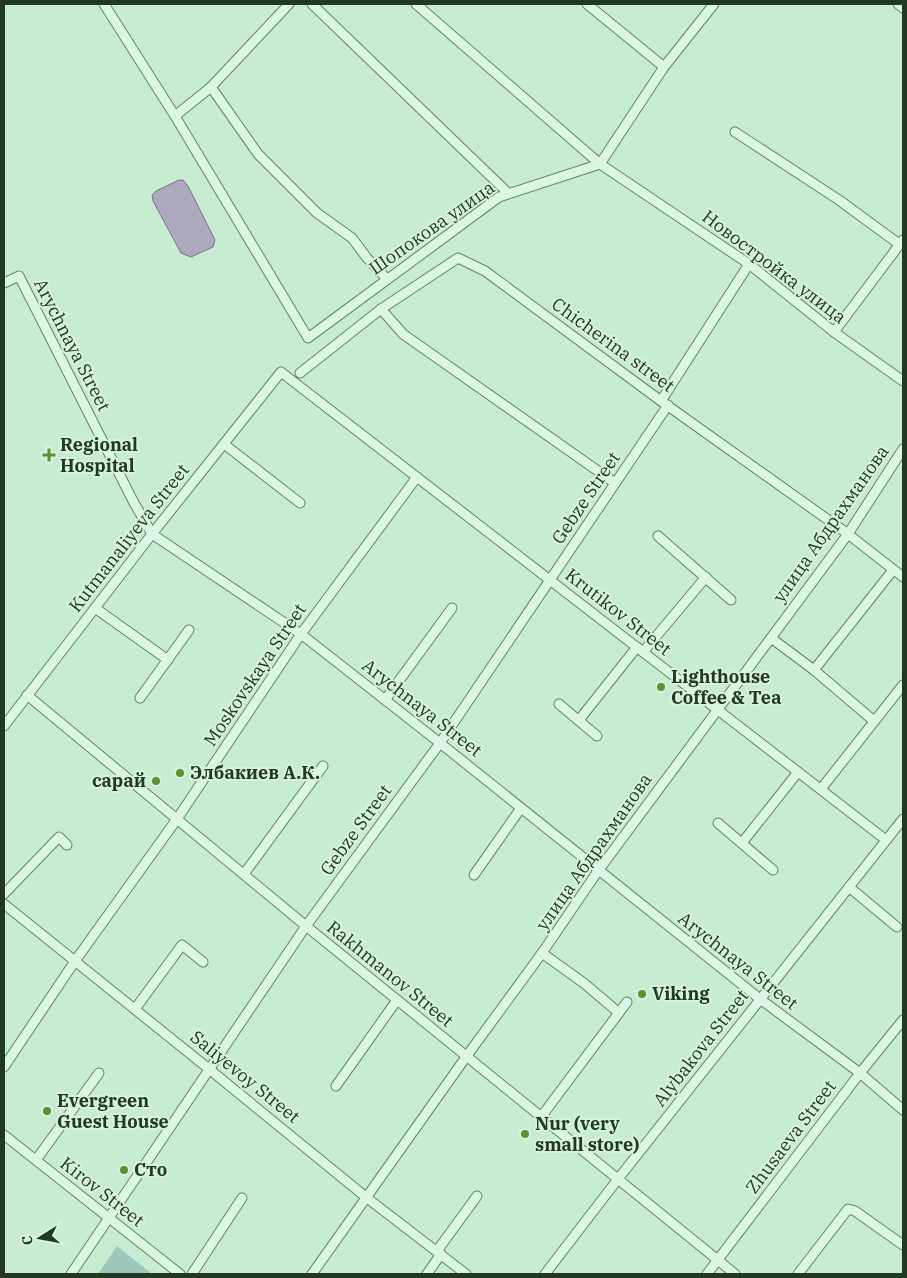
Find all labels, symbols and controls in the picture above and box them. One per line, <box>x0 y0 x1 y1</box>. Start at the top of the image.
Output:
street label: Шопокова улица <box>364 176 499 280</box>
street label: Новостройка улица <box>698 205 851 328</box>
street label: Arychnaya Street <box>29 275 116 415</box>
street label: Chicherina street <box>547 292 679 397</box>
place label: Regional Hospital <box>60 433 138 477</box>
street label: улица Абдрахманова <box>768 440 894 607</box>
street label: Gebze Street <box>546 447 625 548</box>
marker: Regional Hospital <box>42 448 56 462</box>
street label: Kutmanaliyeva Street <box>63 459 194 617</box>
street label: Krutikov Street <box>561 563 676 660</box>
street label: Moskovskaya Street <box>198 599 311 751</box>
street label: Arychnaya Street <box>358 654 487 762</box>
place label: Lighthouse Coffee & Tea <box>671 665 781 709</box>
marker: Lighthouse Coffee & Tea <box>655 681 667 693</box>
place label: Элбакиев А.К. <box>190 761 320 784</box>
marker: Элбакиев А.К. <box>174 767 186 779</box>
street label: улица Абдрахманова <box>531 768 657 935</box>
place label: сарай <box>92 769 146 792</box>
marker: сарай <box>150 775 162 787</box>
street label: Gebze Street <box>315 780 396 880</box>
street label: Arychnaya Street <box>674 907 803 1015</box>
street label: Rakhmanov Street <box>322 915 458 1032</box>
place label: Viking <box>652 982 710 1005</box>
street label: Alybakova Street <box>648 985 753 1111</box>
marker: Viking <box>636 988 648 1000</box>
street label: Saliyevoy Street <box>186 1025 305 1128</box>
street label: Zhusaeva Street <box>740 1075 841 1198</box>
place label: Evergreen Guest House <box>57 1089 169 1133</box>
marker: Evergreen Guest House <box>41 1105 53 1117</box>
place label: Nur (very small store) <box>535 1112 639 1156</box>
marker: Nur (very small store) <box>519 1128 531 1140</box>
street label: Kirov Street <box>56 1152 149 1232</box>
place label: Сто <box>134 1158 167 1181</box>
marker: Сто <box>118 1164 130 1176</box>
north arrow <box>15 1213 65 1263</box>
text: С <box>18 1234 37 1247</box>

